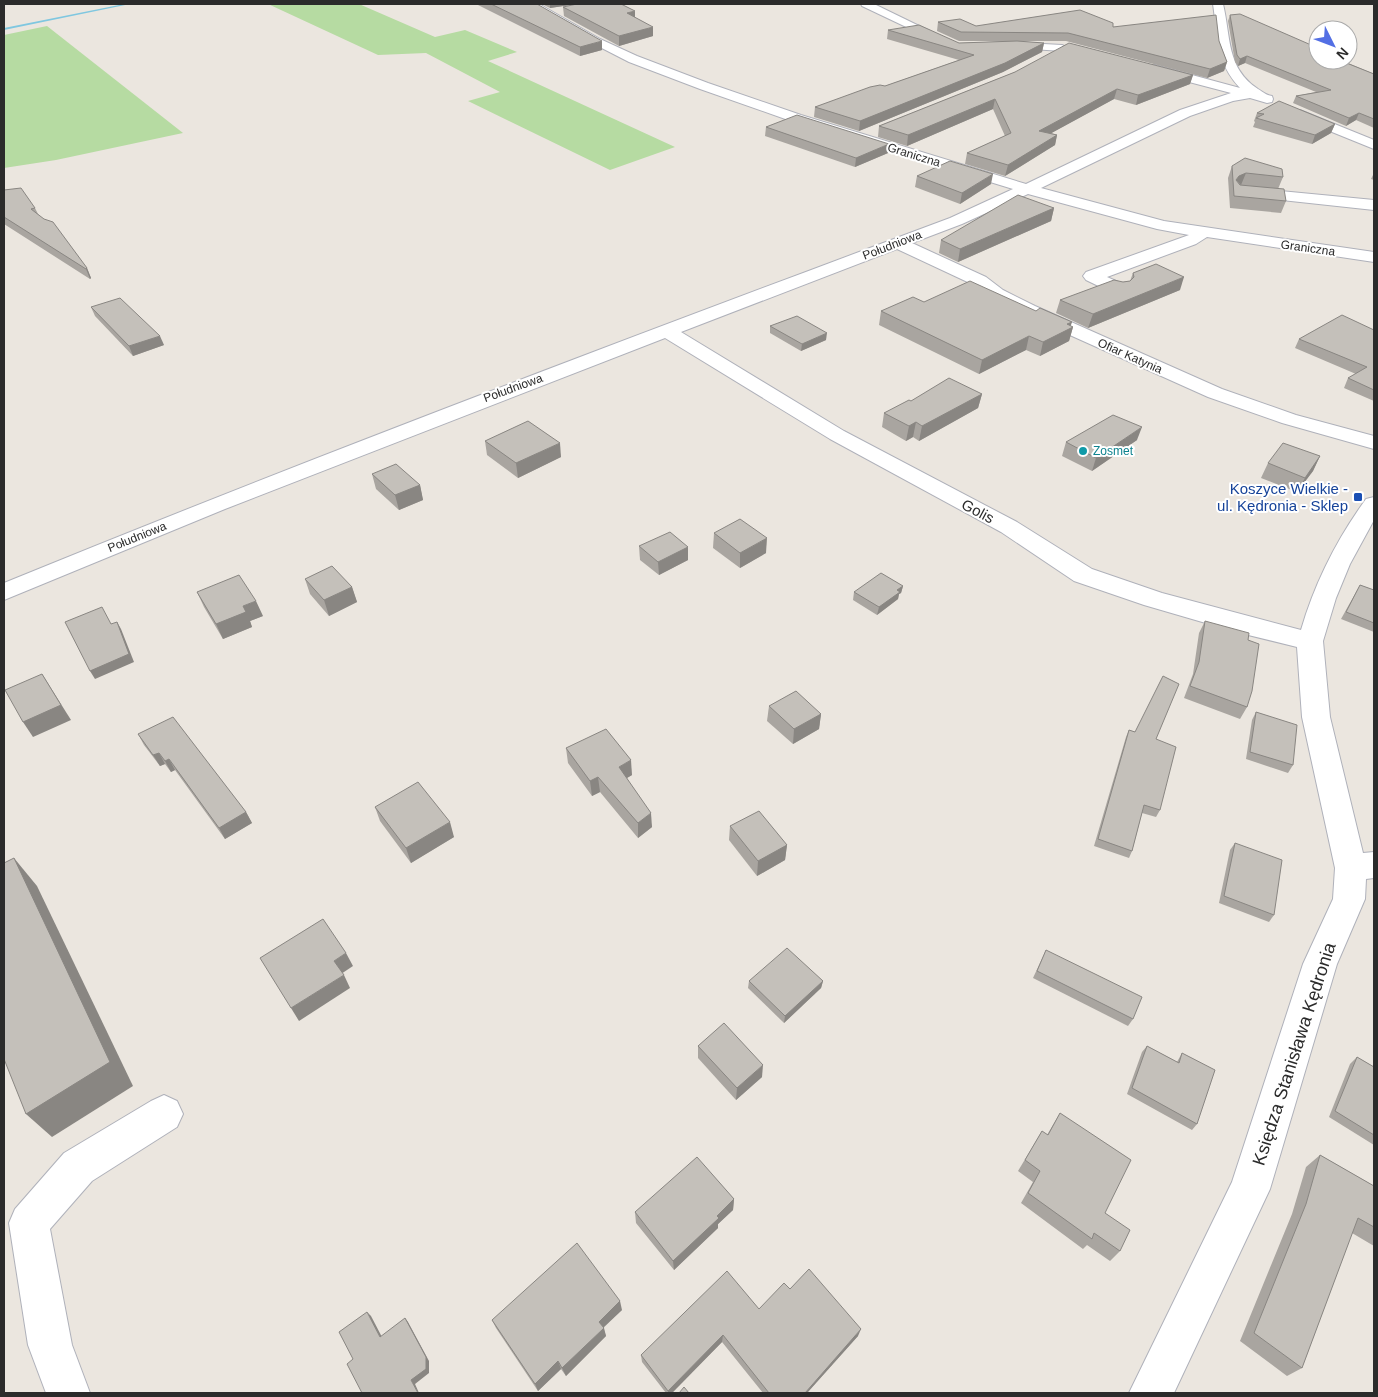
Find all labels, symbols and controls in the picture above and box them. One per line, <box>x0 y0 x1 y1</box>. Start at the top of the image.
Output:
north arrow <box>1308 20 1358 70</box>
text: N <box>1333 45 1352 63</box>
street label: Graniczna <box>886 140 943 170</box>
street label: Południowa <box>861 227 924 263</box>
street label: Graniczna <box>1280 237 1336 259</box>
street label: Ofiar Katynia <box>1095 335 1165 377</box>
street label: Południowa <box>481 371 545 405</box>
place label: Zosmet <box>1093 444 1134 458</box>
marker: Zosmet <box>1077 445 1089 457</box>
place label: Koszyce Wielkie - ul. Kędronia - Sklep <box>1217 480 1348 514</box>
marker: Koszyce Wielkie - ul. Kędronia - Sklep <box>1352 491 1364 503</box>
street label: Golis <box>959 495 997 527</box>
street label: Południowa <box>106 519 169 555</box>
street label: Księdza Stanisława Kędronia <box>1248 939 1340 1168</box>

